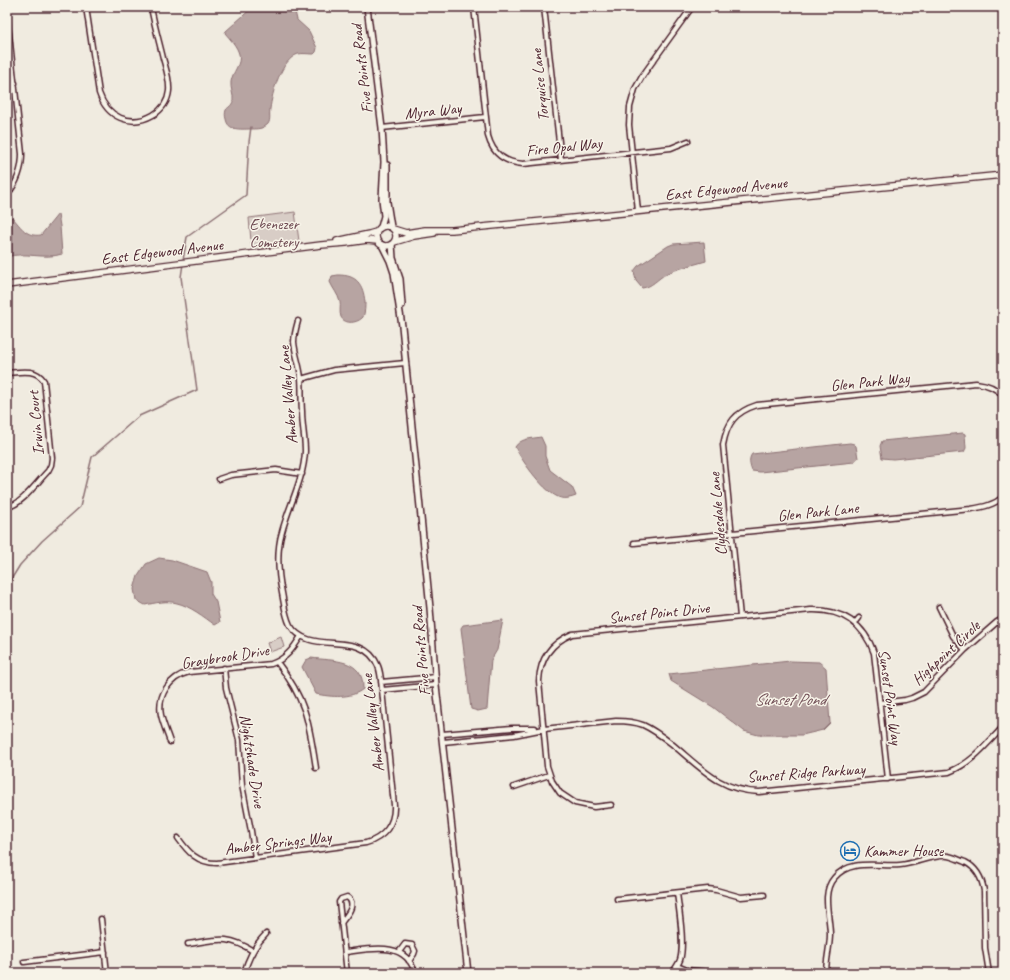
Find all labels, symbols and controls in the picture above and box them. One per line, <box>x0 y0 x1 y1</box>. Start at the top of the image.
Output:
street label: Five Points Road <box>346 21 377 115</box>
street label: Torquise Lane <box>526 46 554 122</box>
street label: Myra Way <box>404 98 464 124</box>
street label: Fire Opal Way <box>525 133 604 161</box>
street label: East Edgewood Avenue <box>664 172 790 205</box>
park label: Ebenezer Cometery <box>249 214 301 252</box>
street label: East Edgewood Avenue <box>100 234 226 269</box>
street label: Amber Valley Lane <box>274 343 302 445</box>
street label: Glen Park Way <box>830 368 912 396</box>
street label: Irwin Court <box>23 388 49 456</box>
street label: Clydesdale Lane <box>704 470 732 556</box>
street label: Glen Park Lane <box>777 498 861 526</box>
street label: Sunset Point Drive <box>608 598 712 628</box>
street label: Five Points Road <box>407 603 435 696</box>
street label: Highpoint Circle <box>908 615 986 690</box>
street label: Graybrook Drive <box>180 640 272 674</box>
street label: Sunset Point Way <box>873 648 907 747</box>
street label: Amber Valley Lane <box>357 671 389 773</box>
water label: Sunset Pond <box>755 689 831 710</box>
street label: Nightshade Drive <box>235 713 270 811</box>
street label: Sunset Ridge Parkway <box>746 759 867 787</box>
street label: Amber Springs Way <box>224 826 334 859</box>
hotel icon: Kammer House <box>839 840 861 862</box>
place label: Kammer House <box>864 841 945 861</box>

